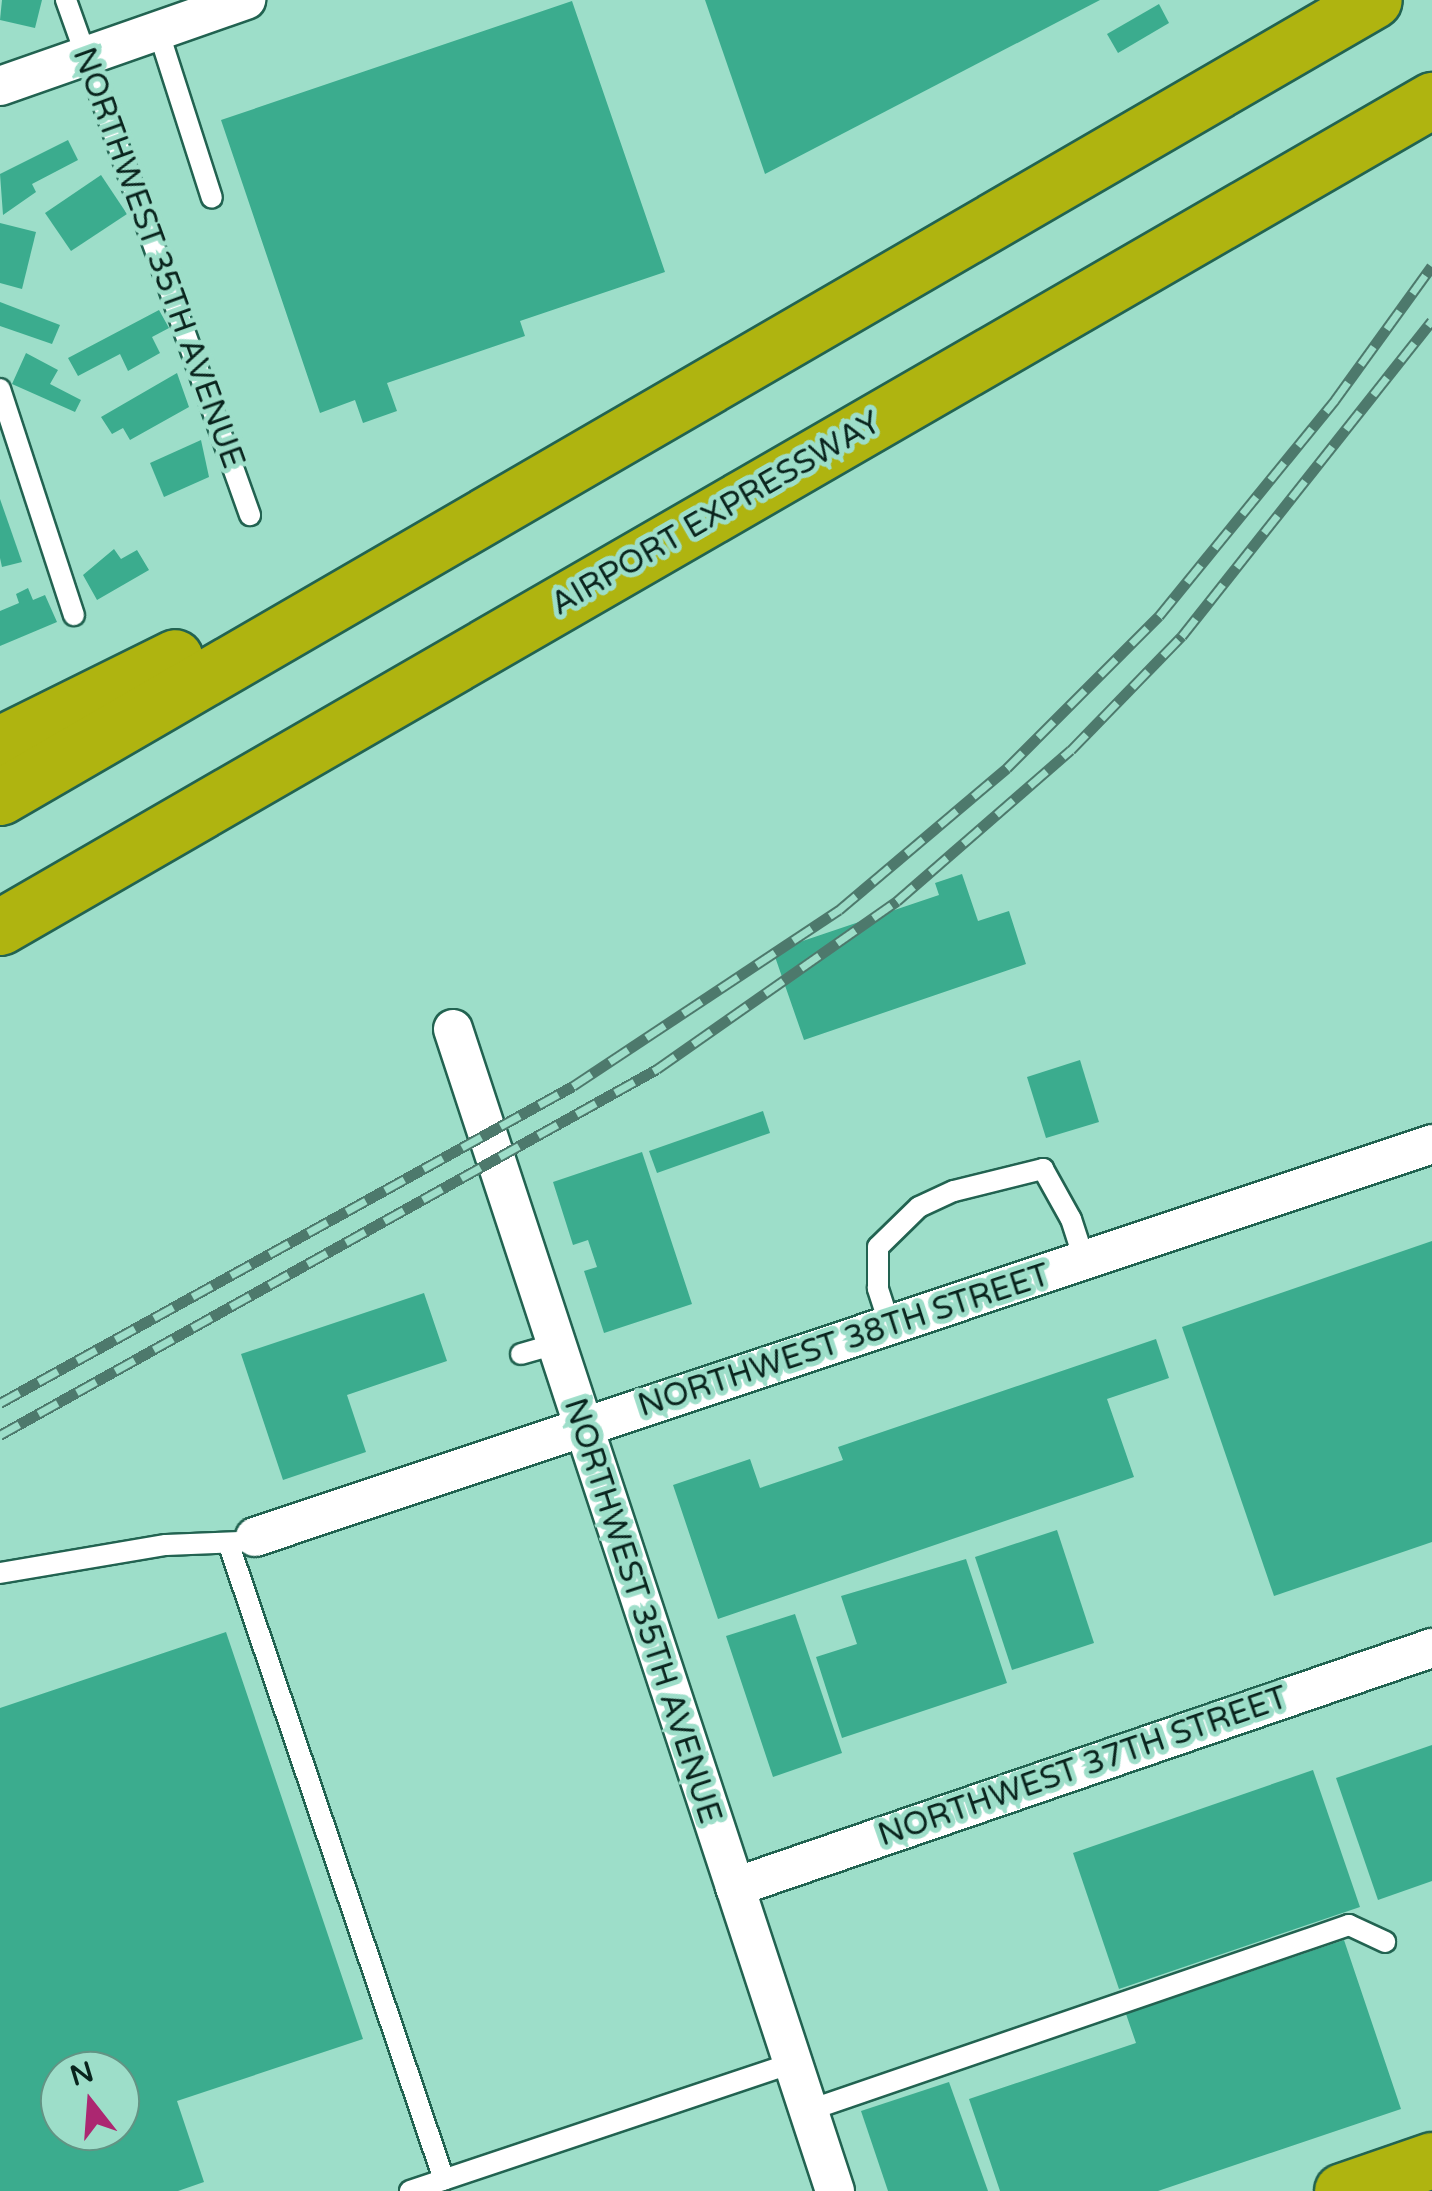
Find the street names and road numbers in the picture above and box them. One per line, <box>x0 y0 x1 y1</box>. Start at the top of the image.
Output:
street label: NORTHWEST 35TH AVENUE <box>64 42 252 474</box>
street label: AIRPORT EXPRESSWAY <box>544 404 888 624</box>
street label: NORTHWEST 38TH STREET <box>633 1256 1055 1426</box>
street label: NORTHWEST 35TH AVENUE <box>555 1394 729 1828</box>
street label: NORTHWEST 37TH STREET <box>873 1679 1293 1855</box>

